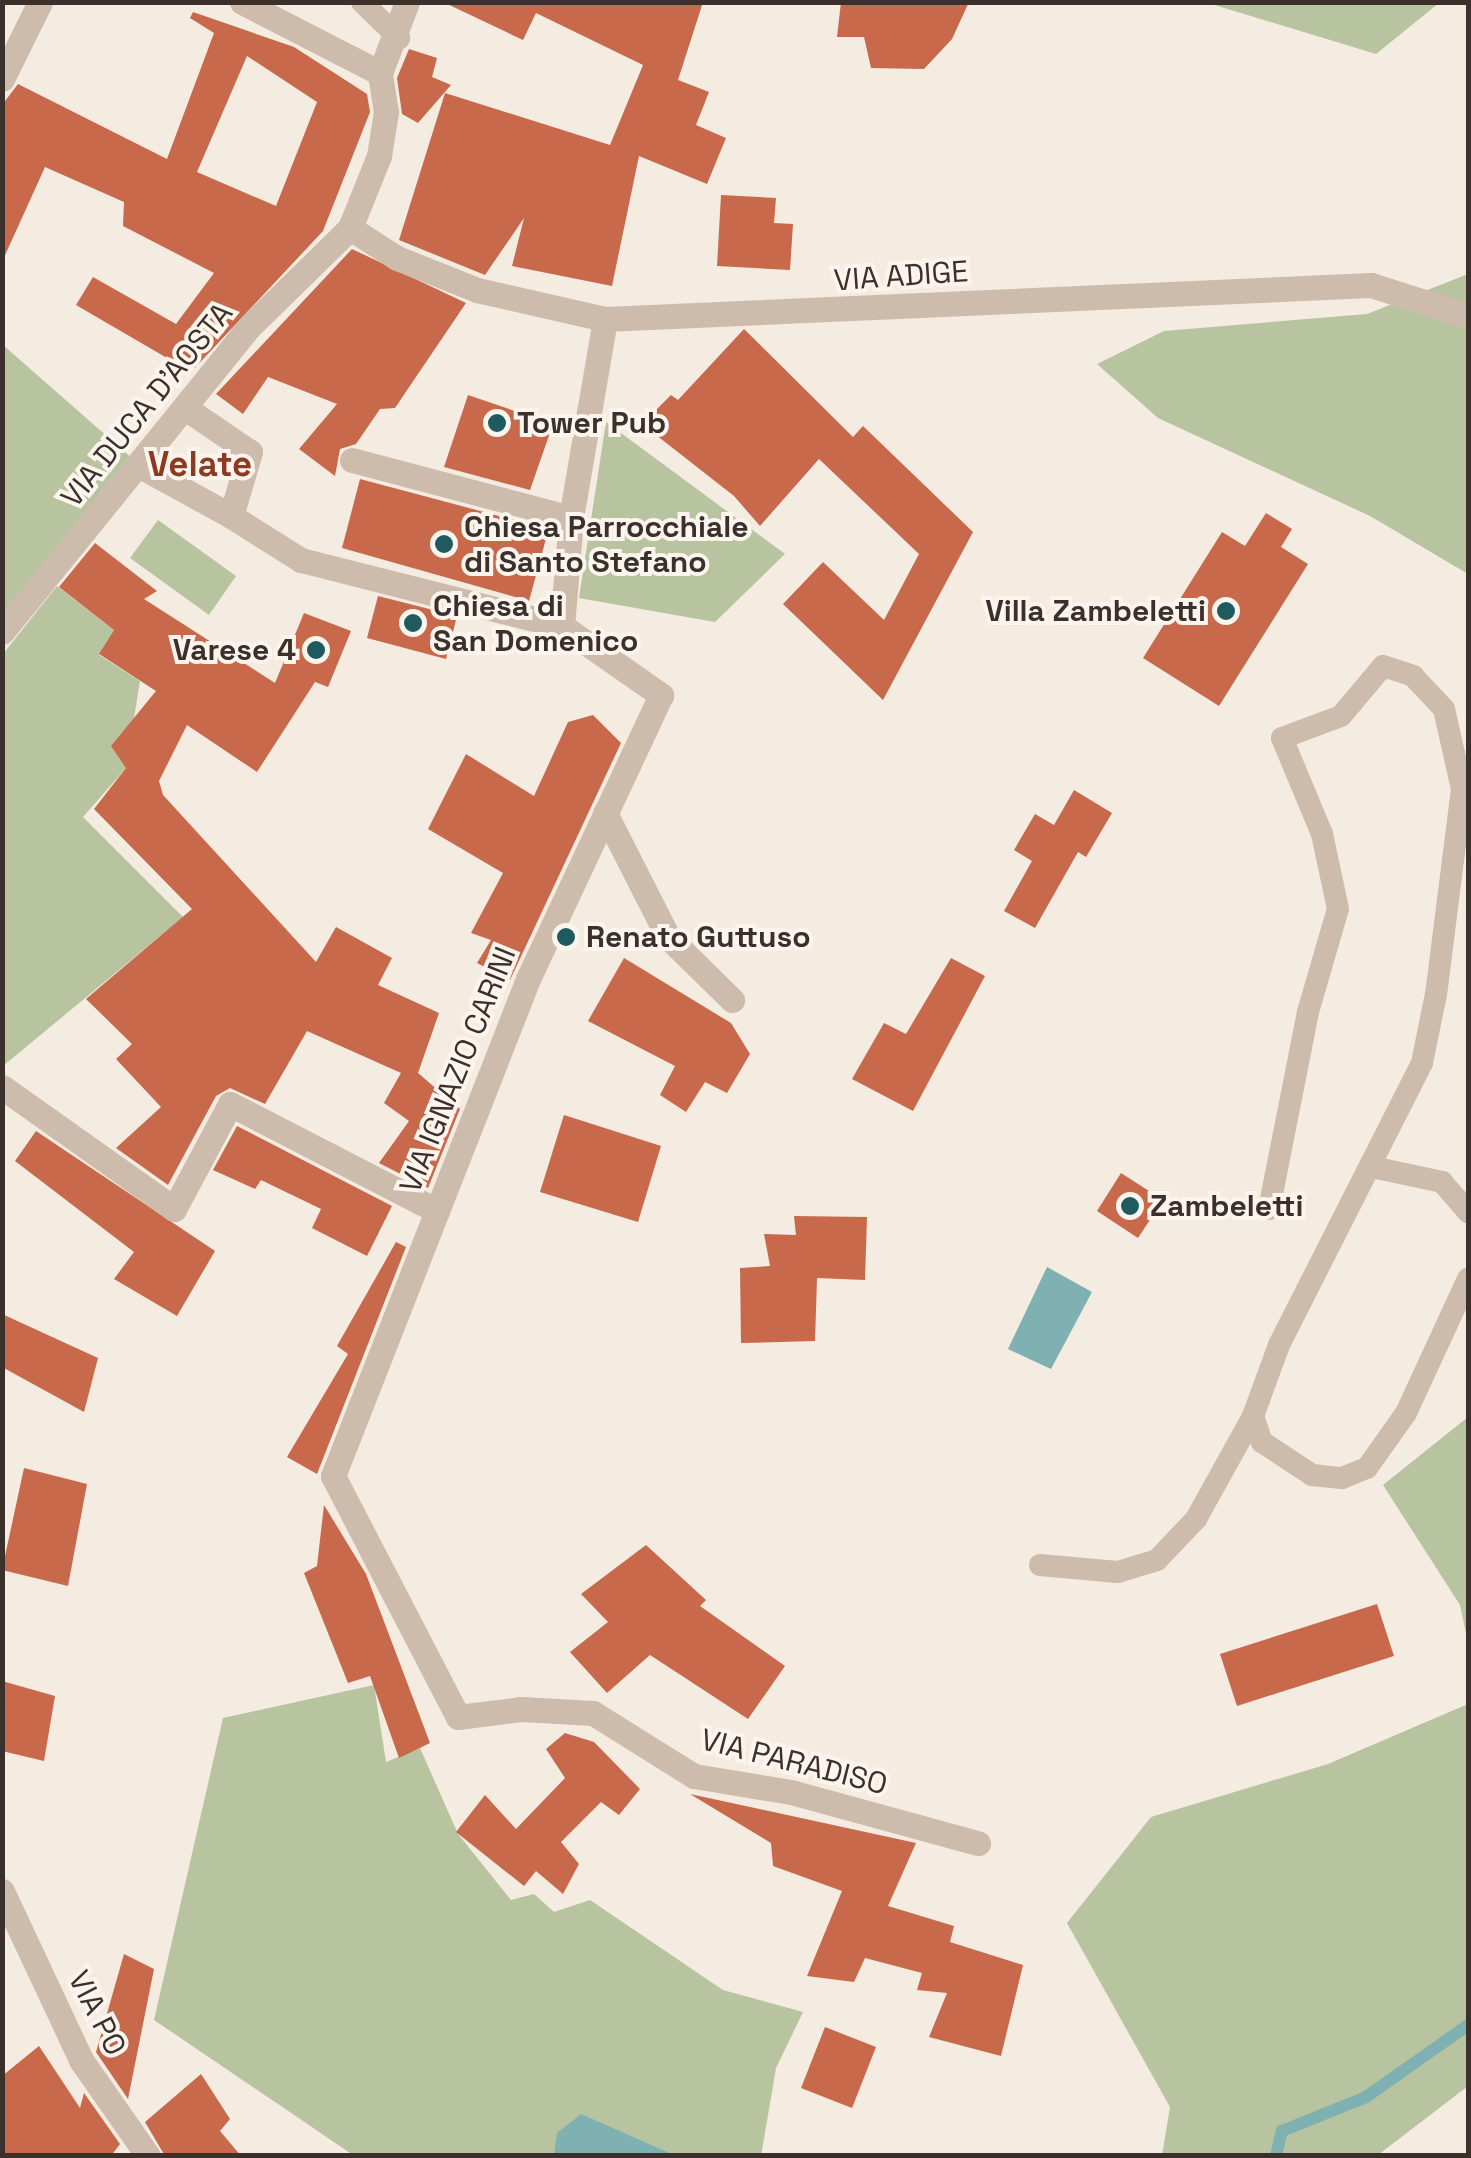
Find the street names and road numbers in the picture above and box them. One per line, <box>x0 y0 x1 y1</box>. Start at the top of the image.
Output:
street label: VIA ADIGE <box>832 253 970 299</box>
street label: VIA DUCA D'AOSTA <box>53 295 241 515</box>
street label: VIA IGNAZIO CARINI <box>392 942 524 1198</box>
street label: VIA PARADISO <box>697 1721 891 1803</box>
street label: VIA PO <box>60 1964 134 2062</box>

